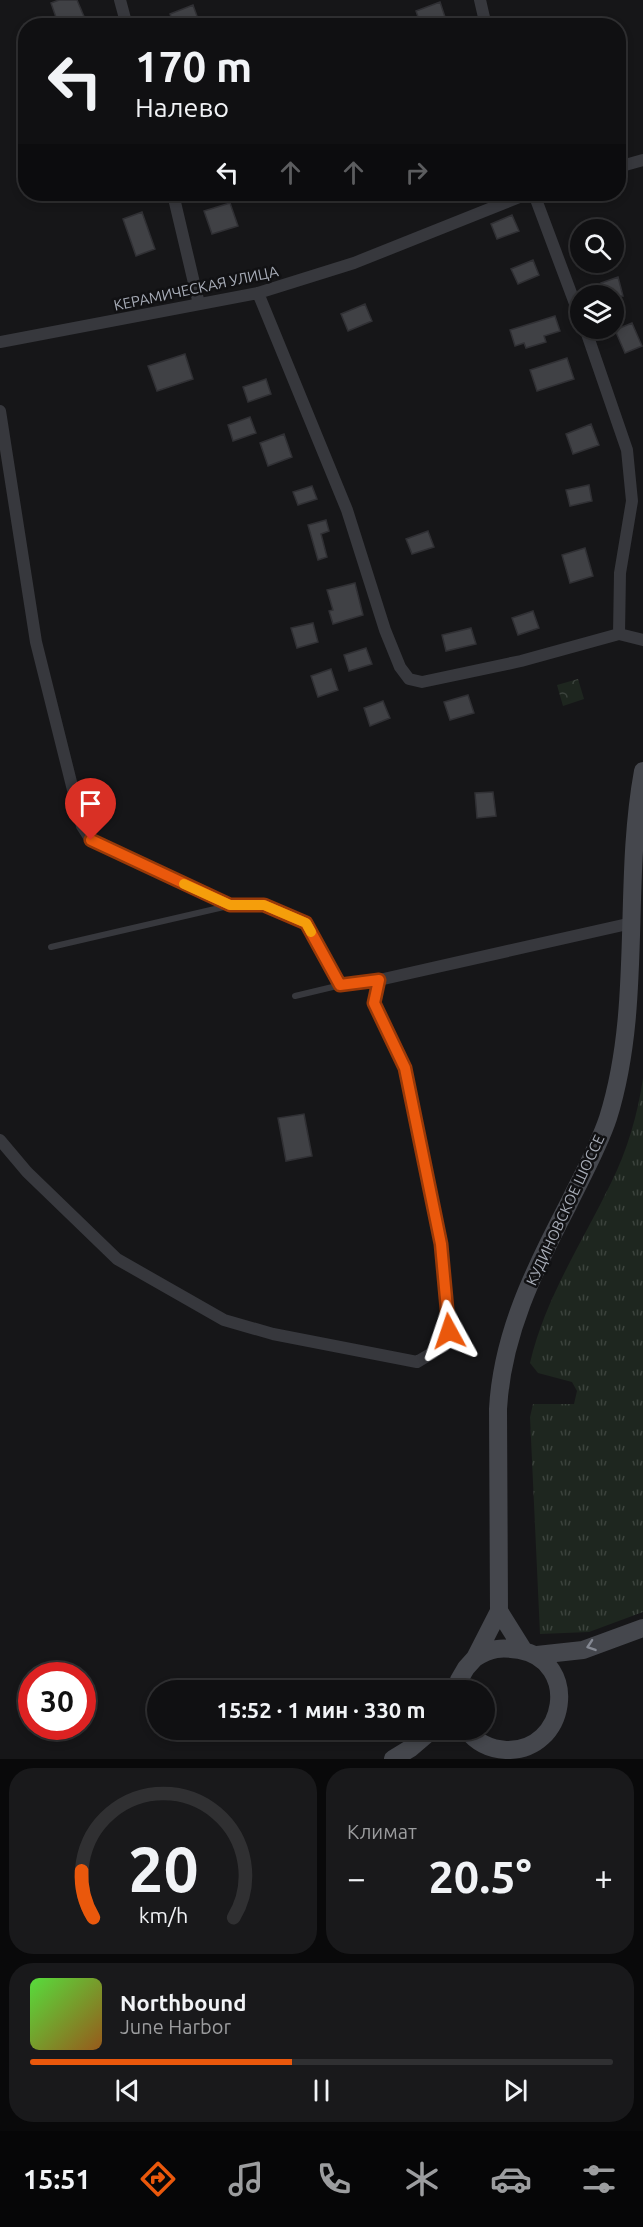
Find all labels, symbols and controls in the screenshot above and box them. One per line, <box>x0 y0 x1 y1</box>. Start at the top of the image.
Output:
icon: left <box>36 42 114 120</box>
text: 170 m <box>135 43 252 90</box>
text: Налево <box>135 92 229 122</box>
icon: left <box>211 156 244 189</box>
icon: ahead <box>274 156 307 189</box>
icon: ahead <box>337 156 370 189</box>
icon: right <box>400 156 433 189</box>
map controls <box>570 219 624 339</box>
button: search <box>570 219 624 273</box>
street label: КЕРАМИЧЕСКАЯ УЛИЦА <box>112 262 280 314</box>
button: layers <box>570 285 624 339</box>
pin <box>65 778 116 840</box>
icon: arrive <box>74 787 107 820</box>
street label: КУДИНОВСКОЕ ШОССЕ <box>523 1132 607 1288</box>
position arrow <box>417 1299 481 1363</box>
one-way arrow <box>586 1639 597 1652</box>
speed limit sign: 30 <box>18 1662 96 1740</box>
text: 15:52 · 1 мин · 330 m <box>217 1697 425 1722</box>
text: Климат <box>347 1820 417 1843</box>
text: 20 <box>128 1834 198 1904</box>
text: 20.5° <box>428 1851 532 1902</box>
text: − <box>347 1859 366 1896</box>
text: + <box>594 1859 613 1896</box>
text: km/h <box>138 1903 188 1927</box>
text: Northbound <box>120 1990 246 2015</box>
text: June Harbor <box>120 2015 231 2038</box>
icon: previous <box>111 2074 144 2107</box>
icon: pause <box>305 2074 338 2107</box>
icon: next <box>499 2074 532 2107</box>
icon: directions <box>137 2158 179 2200</box>
icon: music <box>225 2158 267 2200</box>
icon: phone <box>313 2158 355 2200</box>
icon: climate <box>401 2158 443 2200</box>
icon: car <box>490 2158 532 2200</box>
icon: filters <box>578 2158 620 2200</box>
text: 15:51 <box>23 2164 91 2194</box>

